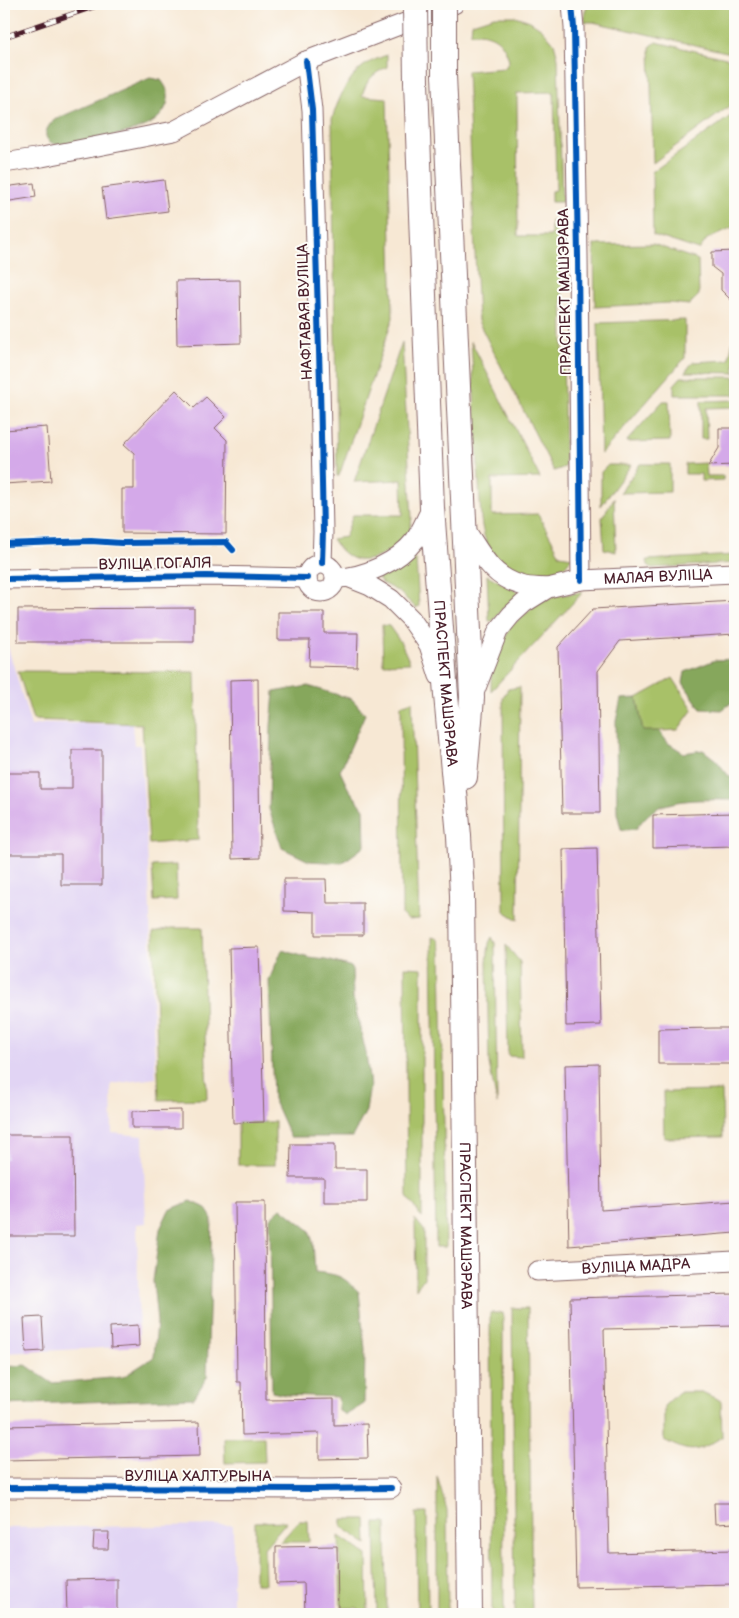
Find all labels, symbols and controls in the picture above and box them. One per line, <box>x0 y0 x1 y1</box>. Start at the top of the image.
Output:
street label: ПРАСПЕКТ МАШЭРАВА <box>554 207 576 376</box>
street label: НАФТАВАЯ ВУЛІЦА <box>293 243 317 381</box>
street label: ВУЛІЦА ГОГАЛЯ <box>98 554 212 574</box>
street label: МАЛАЯ ВУЛІЦА <box>603 565 713 588</box>
street label: ПРАСПЕКТ МАШЭРАВА <box>429 599 462 768</box>
street label: ПРАСПЕКТ МАШЭРАВА <box>455 1142 476 1310</box>
street label: ВУЛІЦА МАДРА <box>581 1254 692 1278</box>
street label: ВУЛІЦА ХАЛТУРЫНА <box>124 1467 272 1486</box>

